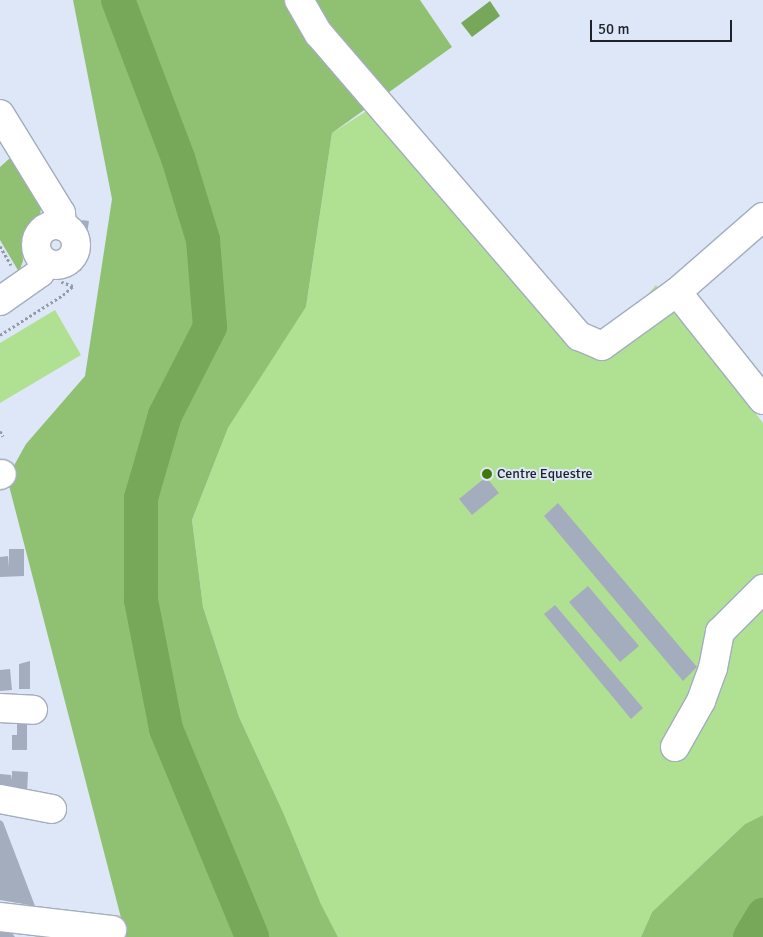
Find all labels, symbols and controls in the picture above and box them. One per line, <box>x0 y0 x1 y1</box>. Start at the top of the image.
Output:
scale bar <box>593 10 736 42</box>
text: 50 m <box>598 20 629 38</box>
place label: Centre Equestre <box>497 466 593 482</box>
marker: Centre Equestre <box>481 468 493 480</box>

